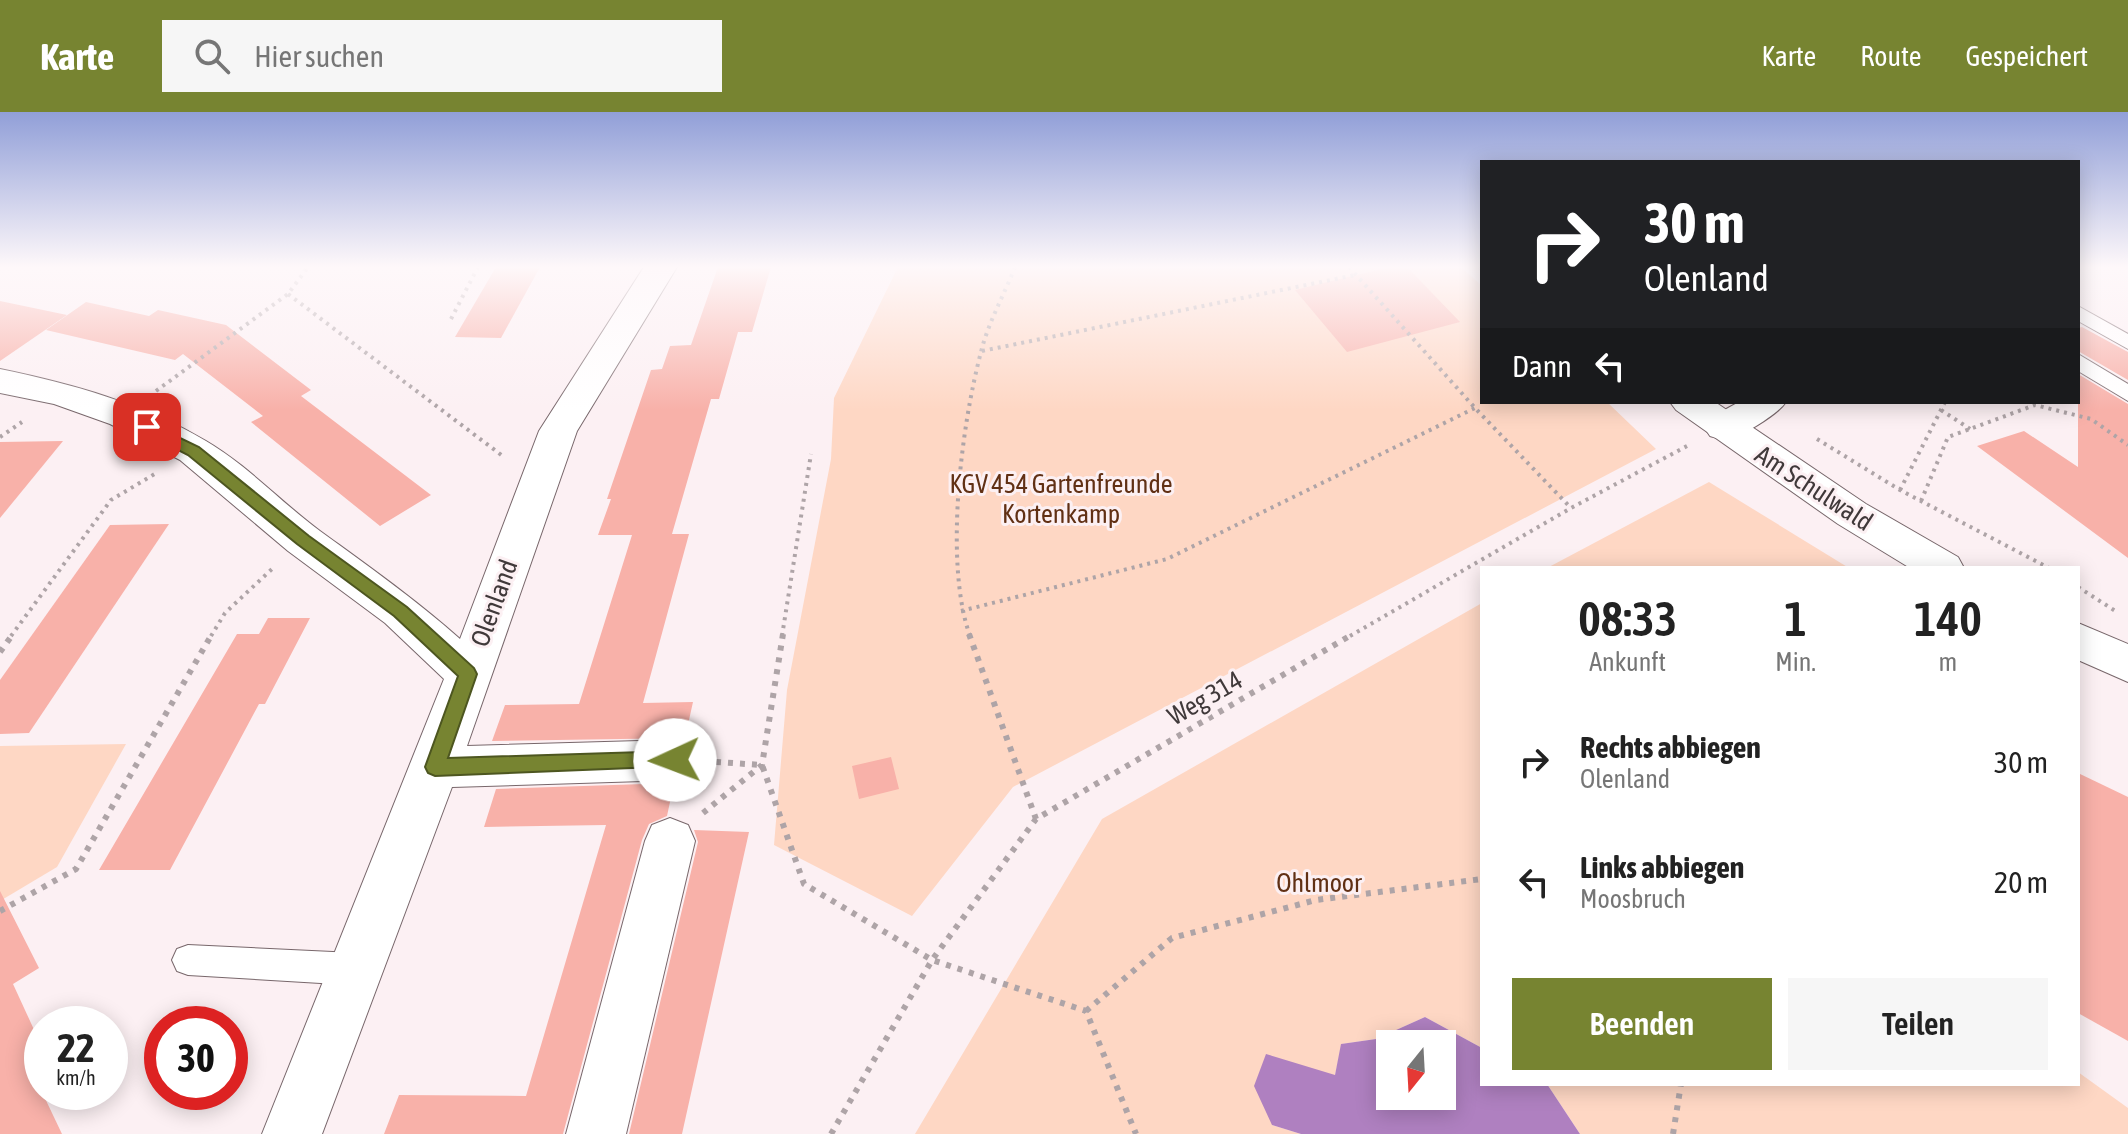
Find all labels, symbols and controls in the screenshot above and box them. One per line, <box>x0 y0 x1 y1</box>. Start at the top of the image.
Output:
search box <box>162 20 722 92</box>
icon: search <box>190 34 234 78</box>
text: Karte <box>40 35 114 78</box>
text: Hier suchen <box>254 39 384 73</box>
text: Karte <box>1762 40 1816 72</box>
text: Route <box>1860 40 1921 72</box>
text: Gespeichert <box>1965 40 2088 72</box>
text: 30 m <box>1644 191 1745 255</box>
icon: right <box>1512 192 1616 296</box>
text: Olenland <box>1644 257 1769 299</box>
icon: left <box>1588 344 1632 388</box>
text: Dann <box>1512 349 1572 383</box>
pin <box>113 393 181 461</box>
icon: arrive <box>125 405 169 449</box>
street label: Am Schulwald <box>1750 439 1878 537</box>
park label: KGV 454 Gartenfreunde Kortenkamp <box>949 469 1173 529</box>
street label: Olenland <box>464 556 524 650</box>
text: 08:33 <box>1578 591 1677 646</box>
text: 1 <box>1784 591 1807 646</box>
text: 140 <box>1914 591 1982 646</box>
text: Ankunft <box>1589 647 1666 677</box>
text: Min. <box>1775 647 1816 677</box>
text: m <box>1939 647 1957 677</box>
street label: Weg 314 <box>1162 665 1248 731</box>
position arrow <box>633 718 717 802</box>
text: Rechts abbiegen <box>1580 730 1761 764</box>
icon: right <box>1512 740 1556 784</box>
text: 30 m <box>1994 745 2048 779</box>
text: Olenland <box>1580 764 1670 794</box>
text: Links abbiegen <box>1580 850 1744 884</box>
icon: left <box>1512 860 1556 904</box>
text: 20 m <box>1994 865 2048 899</box>
park label: Ohlmoor <box>1276 868 1362 898</box>
text: Moosbruch <box>1580 884 1686 914</box>
button: Beenden <box>1512 978 1772 1070</box>
button: Teilen <box>1788 978 2048 1070</box>
speed limit sign: 30 <box>144 1006 248 1110</box>
text: 22 <box>57 1025 95 1070</box>
north arrow <box>1376 1030 1456 1110</box>
map controls <box>1376 1030 1456 1110</box>
text: km/h <box>56 1066 96 1089</box>

